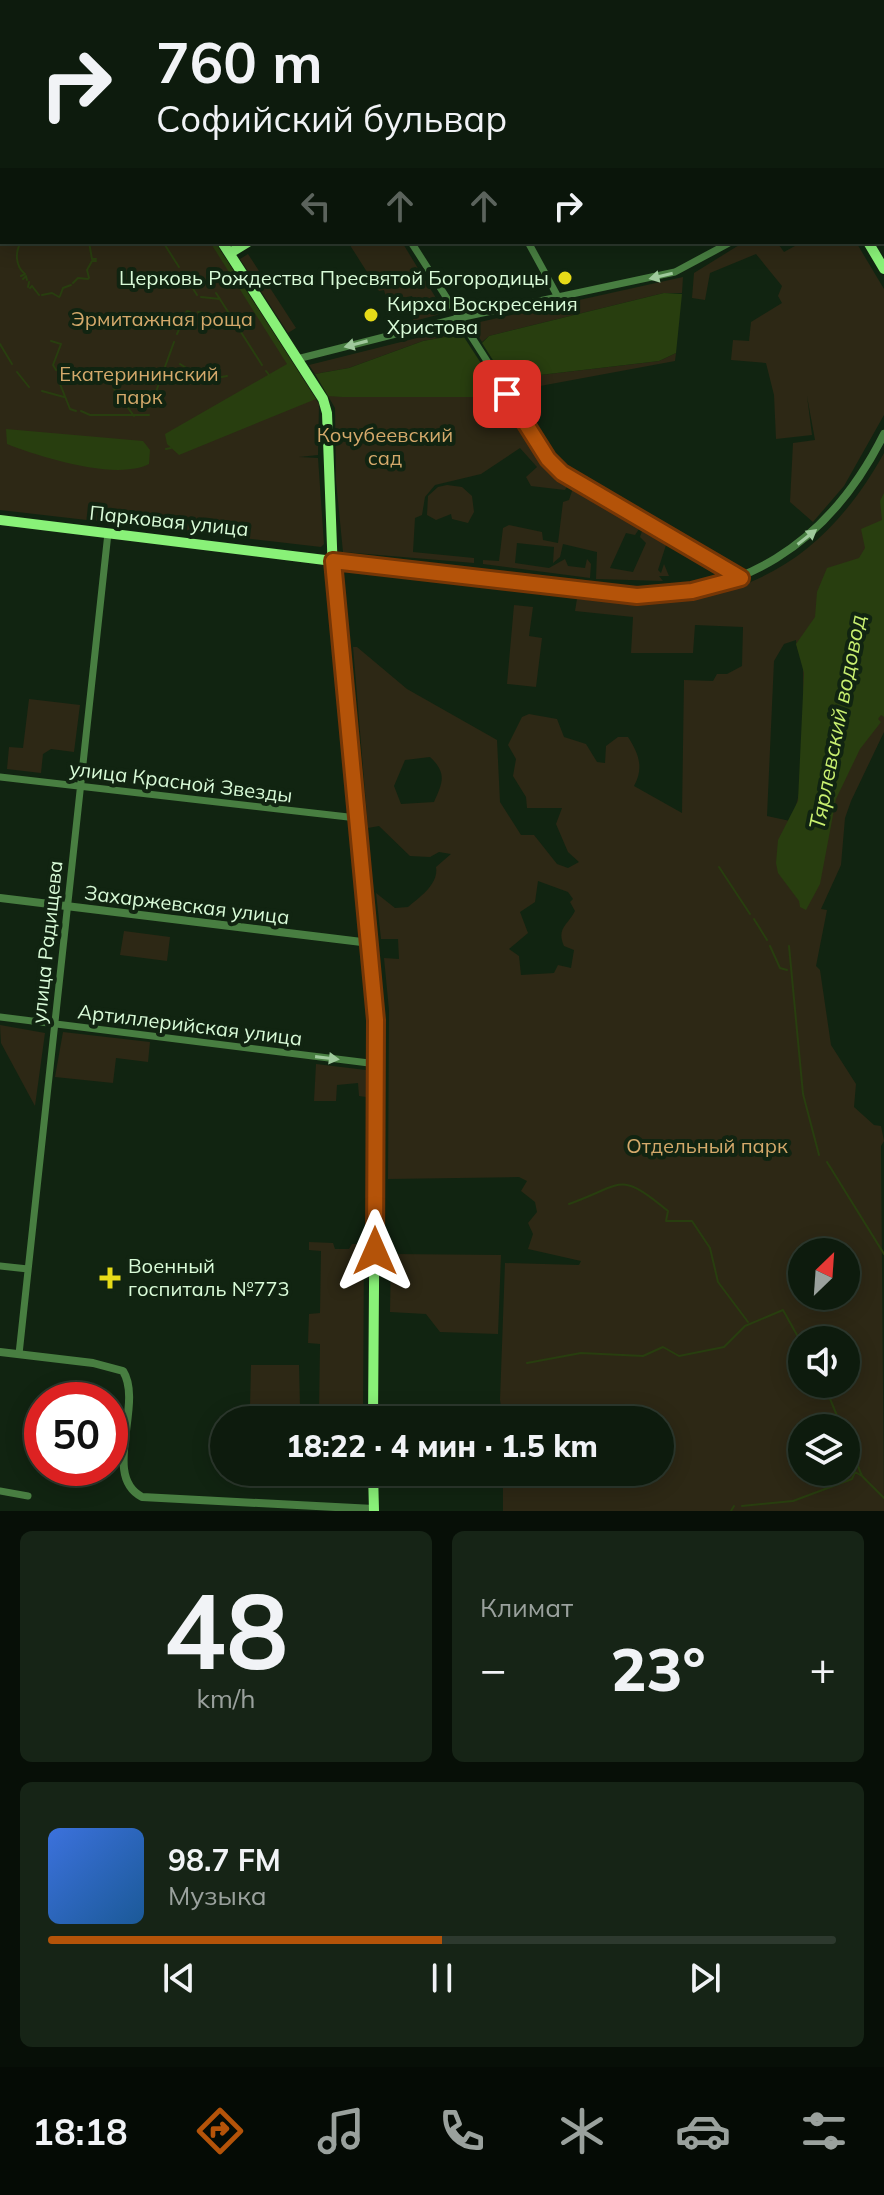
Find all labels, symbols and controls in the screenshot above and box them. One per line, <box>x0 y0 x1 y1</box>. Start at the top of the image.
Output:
text: 760 m <box>156 27 323 97</box>
icon: right <box>24 32 128 136</box>
text: Софийский бульвар <box>156 96 507 141</box>
icon: left <box>294 184 338 228</box>
icon: ahead <box>378 184 422 228</box>
icon: ahead <box>462 184 506 228</box>
icon: right <box>546 184 590 228</box>
place label: Церковь Рождества Пресвятой Богородицы <box>119 265 549 290</box>
marker: Церковь Рождества Пресвятой Богородицы <box>556 269 574 287</box>
one-way arrow <box>648 270 673 282</box>
place label: Кирха Воскресения Христова <box>387 291 578 339</box>
park label: Эрмитажная роща <box>71 306 253 331</box>
marker: Кирха Воскресения Христова <box>362 306 380 324</box>
one-way arrow <box>344 338 369 350</box>
pin <box>473 360 541 428</box>
park label: Екатерининский парк <box>59 361 219 409</box>
icon: arrive <box>485 372 529 416</box>
park label: Кочубеевский сад <box>317 422 453 470</box>
street label: Парковая улица <box>88 500 250 541</box>
one-way arrow <box>797 529 817 545</box>
water label: Тярлевский водовод <box>802 612 872 832</box>
street label: улица Красной Звезды <box>68 755 294 808</box>
street label: улица Радищева <box>26 859 67 1025</box>
street label: Захаржевская улица <box>83 880 291 929</box>
street label: Артиллерийская улица <box>76 998 304 1051</box>
one-way arrow <box>315 1052 340 1065</box>
park label: Отдельный парк <box>626 1133 788 1158</box>
position arrow <box>333 1209 417 1293</box>
north arrow <box>788 1238 860 1310</box>
map controls <box>788 1238 860 1486</box>
place label: Военный госпиталь №773 <box>128 1253 289 1301</box>
marker: Военный госпиталь №773 <box>99 1267 121 1289</box>
button: sound <box>788 1326 860 1398</box>
speed limit sign: 50 <box>24 1382 128 1486</box>
button: layers <box>788 1414 860 1486</box>
text: 18:22 · 4 мин · 1.5 km <box>286 1427 598 1465</box>
text: 48 <box>164 1564 288 1695</box>
text: Климат <box>480 1591 573 1624</box>
text: 23° <box>610 1631 706 1706</box>
text: − <box>480 1641 506 1696</box>
text: + <box>810 1641 836 1696</box>
text: km/h <box>197 1682 255 1715</box>
text: 98.7 FM <box>168 1841 281 1879</box>
text: Музыка <box>168 1879 267 1912</box>
icon: previous <box>157 1956 201 2000</box>
icon: pause <box>420 1956 464 2000</box>
icon: next <box>683 1956 727 2000</box>
icon: directions <box>192 2103 248 2159</box>
icon: music <box>313 2103 369 2159</box>
icon: phone <box>434 2103 490 2159</box>
icon: climate <box>554 2103 610 2159</box>
icon: car <box>675 2103 731 2159</box>
icon: filters <box>796 2103 852 2159</box>
text: 18:18 <box>32 2109 128 2154</box>

